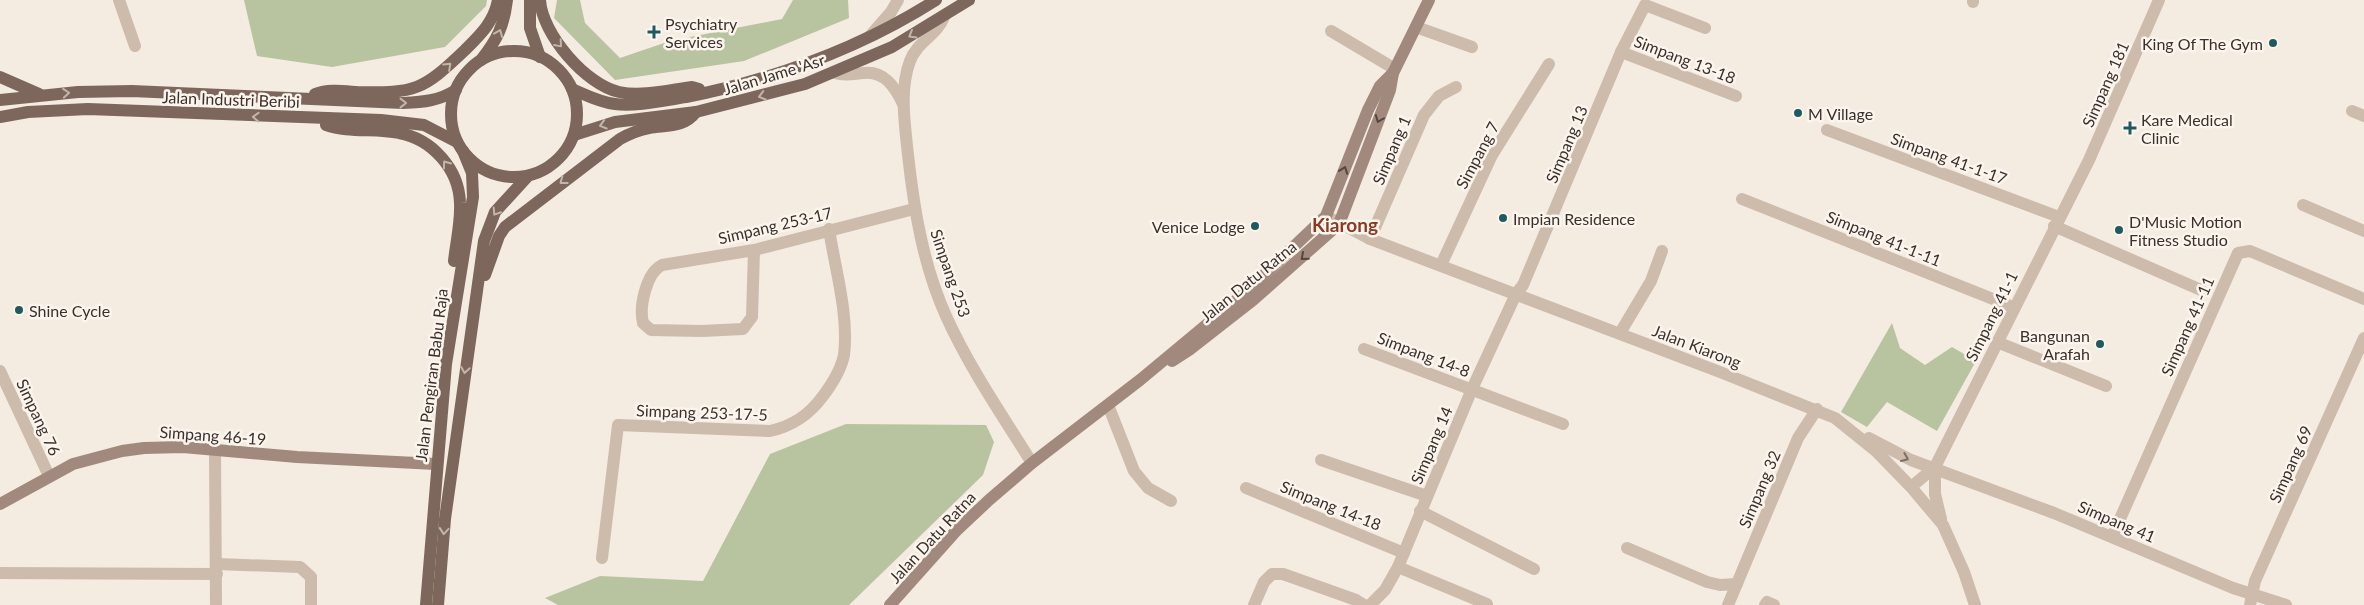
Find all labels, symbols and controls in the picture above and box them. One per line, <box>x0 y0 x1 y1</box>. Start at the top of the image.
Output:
place label: Psychiatry Services <box>665 14 738 51</box>
marker: Psychiatry Services <box>647 25 661 39</box>
one-way arrow <box>909 28 918 38</box>
one-way arrow <box>493 30 503 38</box>
street label: Simpang 13-18 <box>1632 31 1738 87</box>
place label: King Of The Gym <box>2142 34 2263 53</box>
marker: King Of The Gym <box>2267 37 2279 49</box>
one-way arrow <box>553 38 562 47</box>
street label: Simpang 181 <box>2078 38 2132 130</box>
street label: Jalan Jame 'Asr <box>721 50 827 98</box>
one-way arrow <box>442 63 451 72</box>
one-way arrow <box>62 87 70 98</box>
street label: Jalan Industri Beribi <box>162 87 300 111</box>
one-way arrow <box>758 90 767 101</box>
one-way arrow <box>400 98 407 108</box>
street label: Simpang 13 <box>1541 102 1591 186</box>
place label: M Village <box>1808 104 1873 123</box>
marker: M Village <box>1792 107 1804 119</box>
place label: Kare Medical Clinic <box>2141 110 2233 147</box>
one-way arrow <box>251 111 259 122</box>
street label: Simpang 1 <box>1368 113 1414 187</box>
one-way arrow <box>1375 114 1385 123</box>
street label: Simpang 7 <box>1451 118 1503 192</box>
one-way arrow <box>599 120 608 130</box>
marker: Kare Medical Clinic <box>2123 121 2137 135</box>
street label: Simpang 41-1-17 <box>1888 128 2010 188</box>
one-way arrow <box>443 160 452 170</box>
one-way arrow <box>1338 167 1348 175</box>
one-way arrow <box>560 176 569 184</box>
street label: Simpang 253-17 <box>716 203 834 247</box>
street label: Simpang 41-1-11 <box>1824 206 1944 270</box>
one-way arrow <box>493 207 503 216</box>
place label: Impian Residence <box>1513 209 1635 228</box>
marker: Impian Residence <box>1497 212 1509 224</box>
place label: D'Music Motion Fitness Studio <box>2129 212 2242 249</box>
district label: Kiarong <box>1312 213 1378 236</box>
place label: Venice Lodge <box>1152 217 1245 236</box>
marker: Venice Lodge <box>1249 220 1261 232</box>
marker: D'Music Motion Fitness Studio <box>2113 224 2125 236</box>
street label: Simpang 253 <box>927 227 975 319</box>
street label: Jalan Datu Ratna <box>1196 236 1300 326</box>
one-way arrow <box>1300 251 1309 260</box>
street label: Simpang 41-1 <box>1961 268 2021 364</box>
street label: Simpang 41-11 <box>2157 273 2217 379</box>
street label: Jalan Pengiran Babu Raja <box>411 287 451 463</box>
place label: Shine Cycle <box>29 301 110 320</box>
marker: Shine Cycle <box>13 304 25 316</box>
street label: Jalan Kiarong <box>1650 320 1744 372</box>
place label: Bangunan Arafah <box>2020 326 2090 363</box>
street label: Simpang 14-8 <box>1375 328 1473 380</box>
marker: Bangunan Arafah <box>2094 338 2106 350</box>
one-way arrow <box>460 367 471 375</box>
street label: Simpang 76 <box>13 376 65 458</box>
street label: Simpang 253-17-5 <box>636 400 768 424</box>
street label: Simpang 14 <box>1406 403 1456 487</box>
street label: Simpang 46-19 <box>159 422 267 448</box>
street label: Simpang 69 <box>2265 422 2315 506</box>
street label: Simpang 32 <box>1734 447 1784 531</box>
one-way arrow <box>1900 451 1909 462</box>
street label: Simpang 14-18 <box>1278 476 1384 534</box>
street label: Jalan Datu Ratna <box>885 487 979 587</box>
street label: Simpang 41 <box>2075 496 2159 546</box>
one-way arrow <box>439 528 450 536</box>

